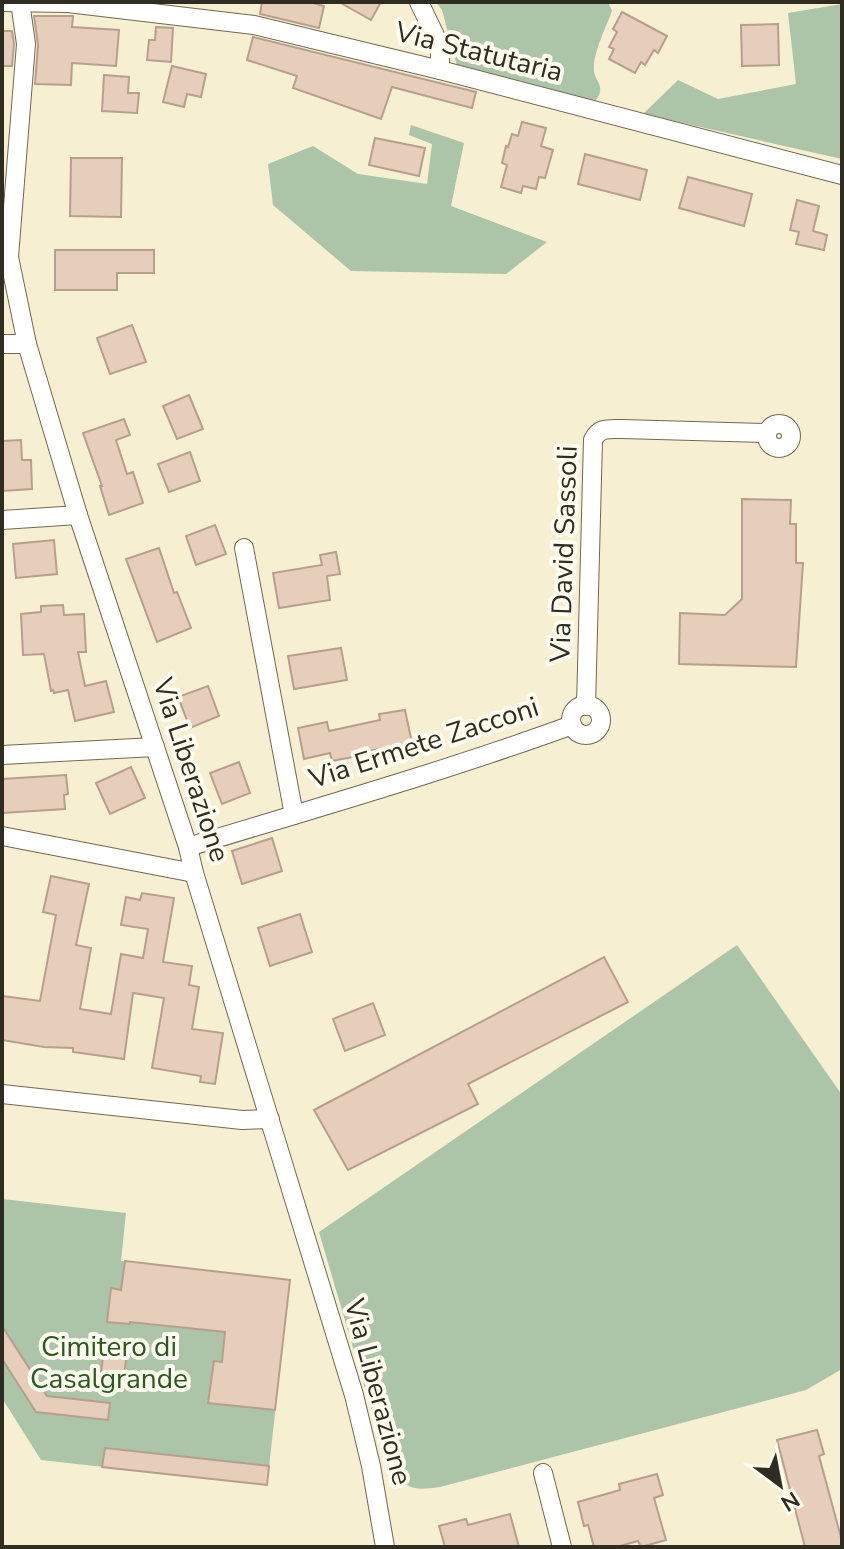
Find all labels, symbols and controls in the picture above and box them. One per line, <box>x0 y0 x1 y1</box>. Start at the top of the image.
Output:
street label: Via Statutaria <box>390 13 567 91</box>
street label: Via David Sassoli <box>541 445 587 664</box>
street label: Via Liberazione <box>143 672 239 867</box>
street label: Via Ermete Zacconi <box>303 688 544 798</box>
street label: Via Liberazione <box>335 1294 421 1489</box>
park label: Cimitero di Casalgrande <box>30 1328 188 1398</box>
north arrow <box>740 1445 820 1525</box>
text: N <box>775 1484 805 1518</box>

